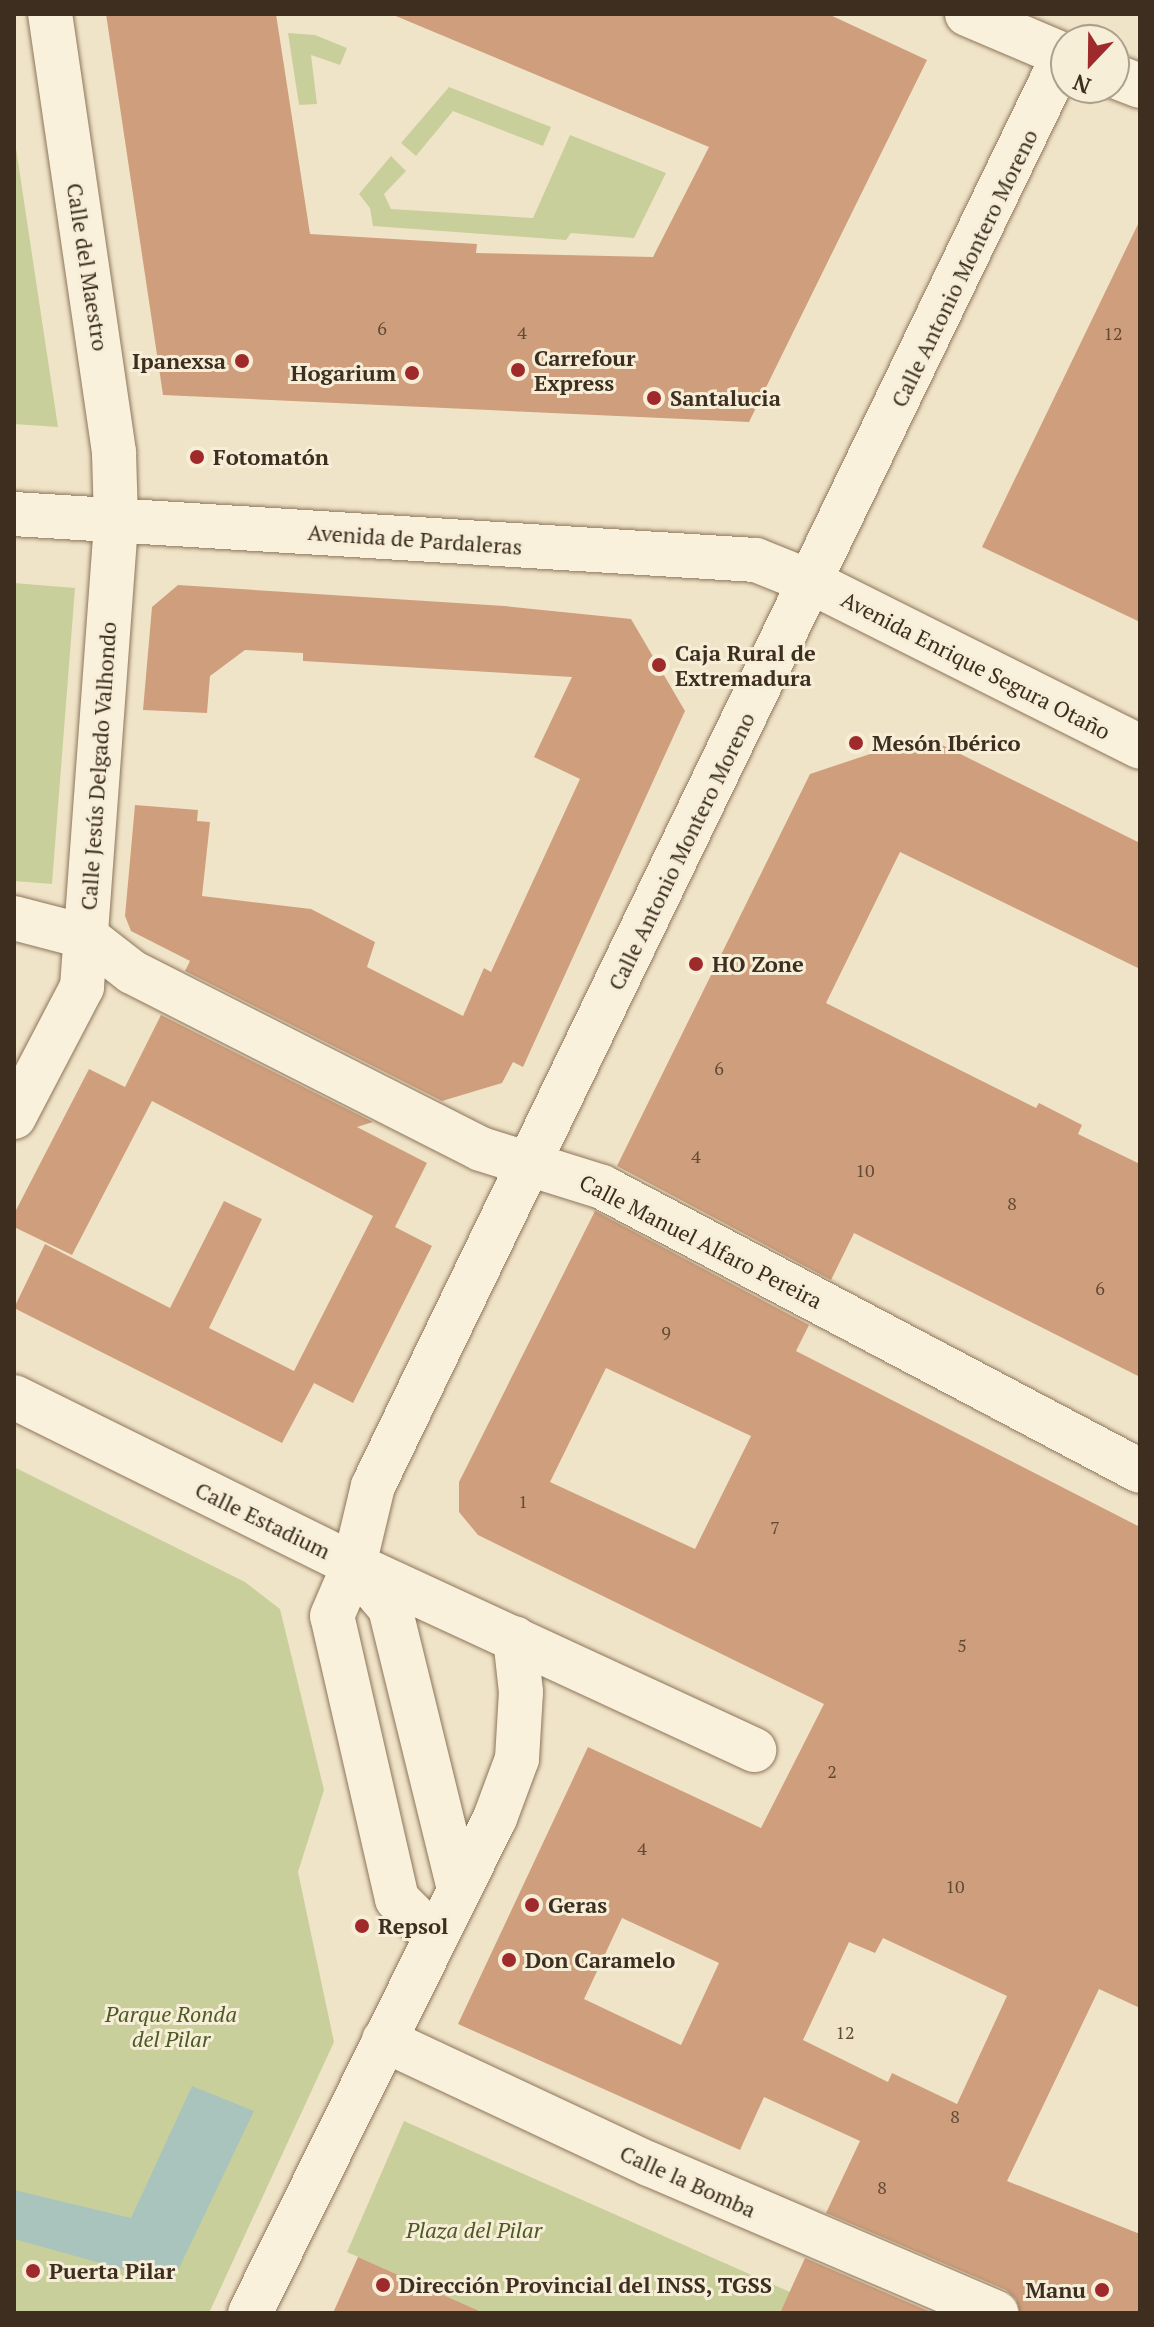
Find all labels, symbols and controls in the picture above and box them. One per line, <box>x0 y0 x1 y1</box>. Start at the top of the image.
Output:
north arrow <box>1050 24 1130 104</box>
text: N <box>1068 68 1095 101</box>
street label: Calle Antonio Montero Moreno <box>885 125 1043 411</box>
street label: Calle del Maestro <box>62 181 114 353</box>
house number: 6 <box>377 317 387 339</box>
house number: 4 <box>517 321 527 343</box>
house number: 12 <box>1103 322 1123 344</box>
place label: Carrefour Express <box>534 344 635 396</box>
place label: Ipanexsa <box>132 348 226 374</box>
marker: Ipanexsa <box>233 352 251 370</box>
place label: Hogarium <box>291 360 396 386</box>
marker: Carrefour Express <box>509 361 527 379</box>
marker: Hogarium <box>403 364 421 382</box>
place label: Santalucia <box>670 385 781 411</box>
marker: Santalucia <box>645 389 663 407</box>
place label: Fotomatón <box>213 444 329 470</box>
marker: Fotomatón <box>188 448 206 466</box>
street label: Avenida de Pardaleras <box>307 518 523 560</box>
street label: Avenida Enrique Segura Otaño <box>837 586 1115 744</box>
street label: Calle Jesús Delgado Valhondo <box>75 621 121 911</box>
place label: Caja Rural de Extremadura <box>675 639 816 690</box>
marker: Caja Rural de Extremadura <box>650 656 668 674</box>
street label: Calle Antonio Montero Moreno <box>602 708 760 994</box>
place label: Mesón Ibérico <box>872 730 1020 756</box>
marker: Mesón Ibérico <box>847 734 865 752</box>
place label: HO Zone <box>712 951 804 977</box>
marker: HO Zone <box>687 955 705 973</box>
house number: 6 <box>714 1057 724 1079</box>
house number: 4 <box>691 1145 701 1167</box>
house number: 10 <box>855 1159 875 1181</box>
street label: Calle Manuel Alfaro Pereira <box>575 1168 827 1314</box>
house number: 8 <box>1007 1192 1017 1214</box>
house number: 6 <box>1095 1277 1105 1299</box>
house number: 9 <box>661 1321 671 1343</box>
street label: Calle Estadium <box>191 1476 335 1564</box>
house number: 1 <box>518 1490 528 1512</box>
house number: 7 <box>770 1516 780 1538</box>
house number: 5 <box>957 1634 967 1656</box>
house number: 2 <box>827 1760 837 1782</box>
house number: 4 <box>637 1837 647 1859</box>
house number: 10 <box>945 1875 965 1897</box>
place label: Geras <box>548 1892 607 1918</box>
marker: Geras <box>523 1896 541 1914</box>
place label: Repsol <box>378 1913 448 1939</box>
marker: Repsol <box>353 1917 371 1935</box>
place label: Don Caramelo <box>525 1947 675 1973</box>
marker: Don Caramelo <box>500 1951 518 1969</box>
park label: Parque Ronda del Pilar <box>105 2000 237 2052</box>
house number: 12 <box>835 2021 855 2043</box>
house number: 8 <box>950 2105 960 2127</box>
street label: Calle la Bomba <box>616 2139 760 2223</box>
house number: 8 <box>877 2176 887 2198</box>
park label: Plaza del Pilar <box>406 2217 542 2243</box>
place label: Puerta Pilar <box>49 2258 175 2284</box>
marker: Puerta Pilar <box>24 2262 42 2280</box>
place label: Dirección Provincial del INSS, TGSS <box>399 2272 773 2298</box>
marker: Dirección Provincial del INSS, TGSS <box>374 2276 392 2294</box>
place label: Manu <box>1025 2277 1086 2303</box>
marker: Manu <box>1093 2281 1111 2299</box>

